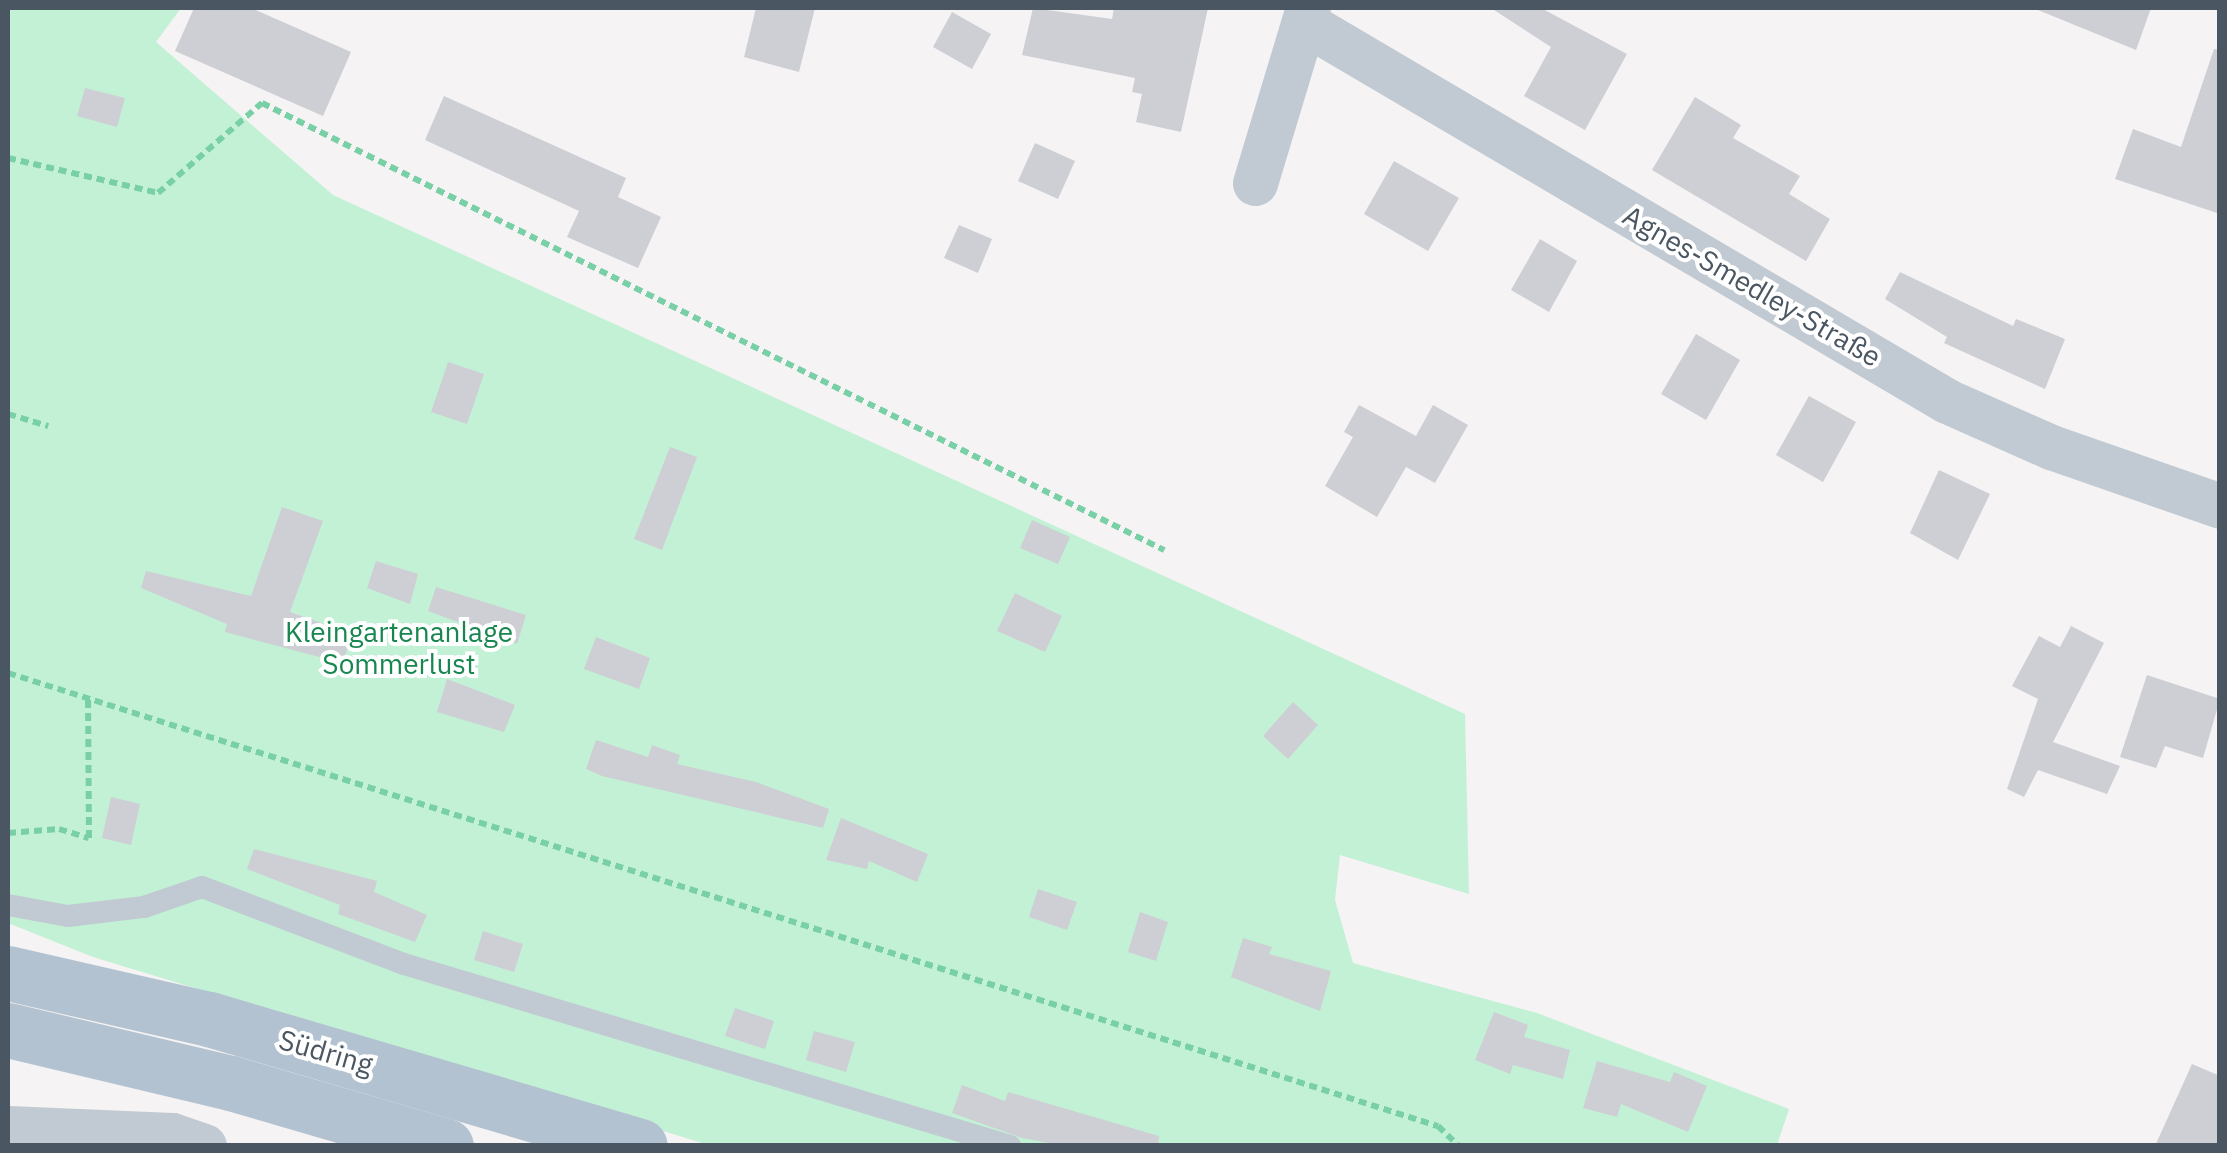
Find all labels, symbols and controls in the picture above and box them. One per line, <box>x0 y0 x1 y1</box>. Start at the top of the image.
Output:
street label: Agnes-Smedley-Straße <box>1617 198 1887 374</box>
park label: Kleingartenanlage Sommerlust <box>285 615 513 681</box>
street label: Südring <box>275 1023 377 1081</box>

